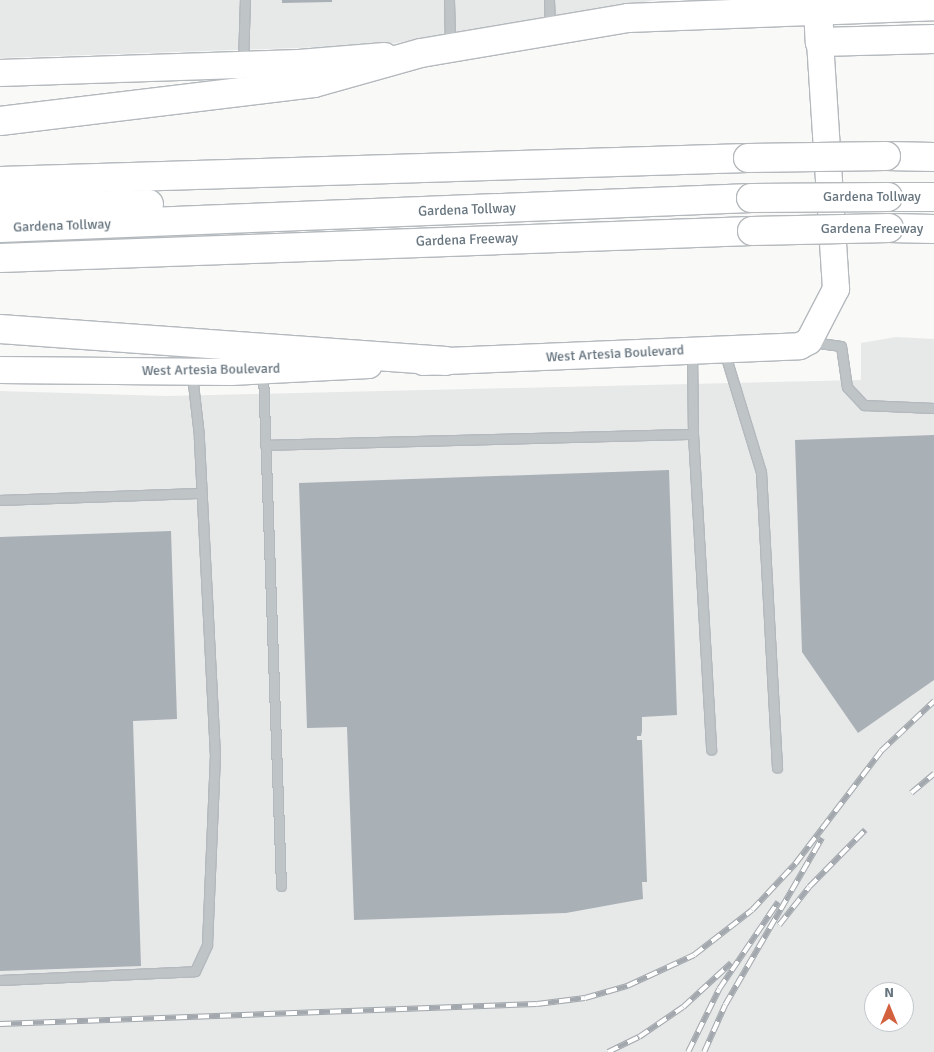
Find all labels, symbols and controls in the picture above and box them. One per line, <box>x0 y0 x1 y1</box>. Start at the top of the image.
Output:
street label: Gardena Tollway <box>823 189 921 205</box>
street label: Gardena Tollway <box>418 200 516 220</box>
street label: Gardena Tollway <box>13 216 111 236</box>
street label: Gardena Freeway <box>821 221 923 237</box>
street label: Gardena Freeway <box>415 230 519 250</box>
street label: West Artesia Boulevard <box>545 342 685 366</box>
street label: West Artesia Boulevard <box>142 360 280 380</box>
north arrow <box>864 982 914 1032</box>
text: N <box>884 984 894 1001</box>

